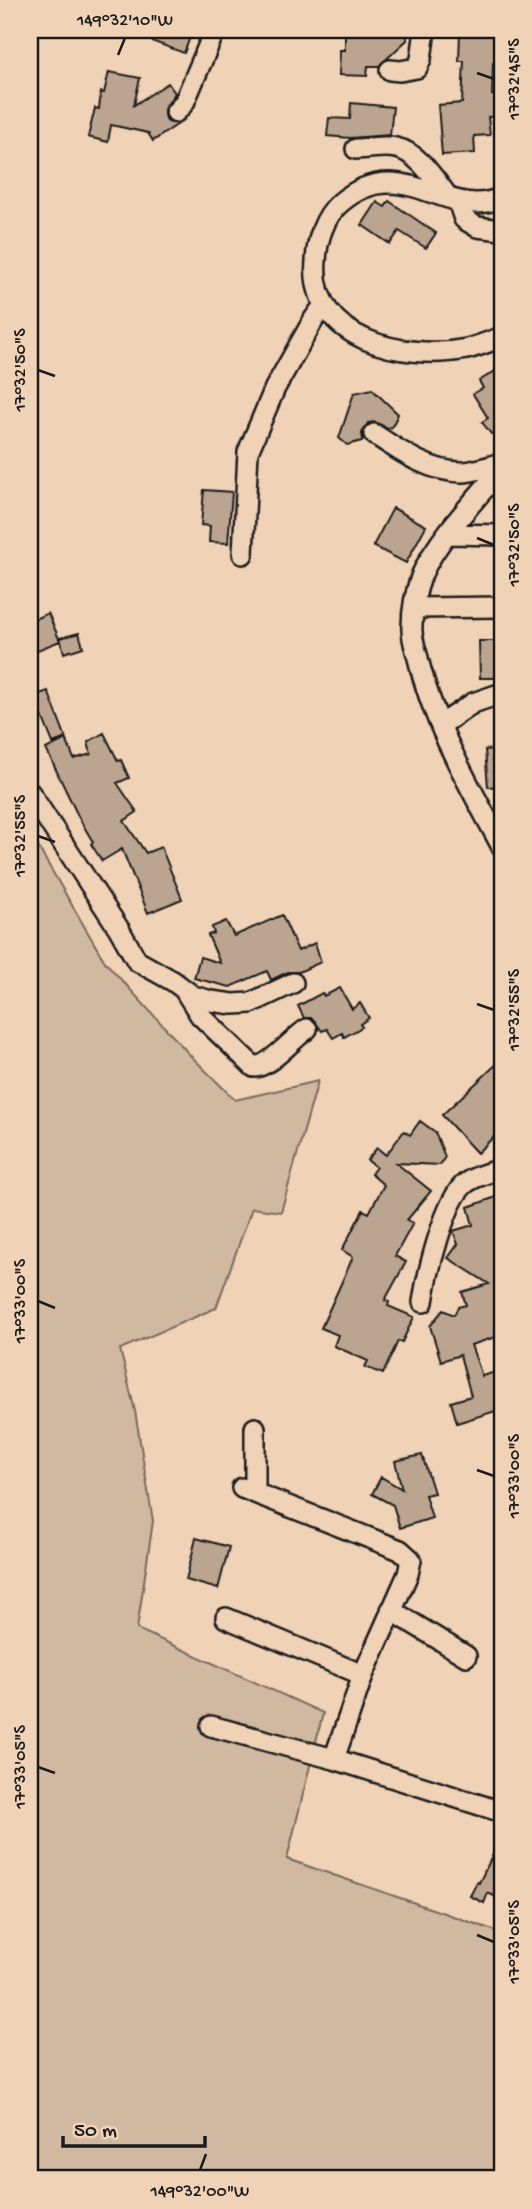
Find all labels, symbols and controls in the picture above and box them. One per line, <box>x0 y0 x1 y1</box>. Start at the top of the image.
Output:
text: 149°32'10"W <box>76 11 173 32</box>
text: 17°32'45"S <box>505 38 526 121</box>
text: 17°32'50"S <box>11 328 32 412</box>
text: 17°32'50"S <box>505 503 526 587</box>
text: 17°32'55"S <box>11 794 32 878</box>
text: 17°32'55"S <box>505 968 526 1052</box>
text: 17°33'00"S <box>11 1258 32 1344</box>
text: 17°33'00"S <box>505 1433 526 1519</box>
text: 17°33'05"S <box>11 1725 32 1810</box>
text: 17°33'05"S <box>505 1900 526 1985</box>
scale bar <box>63 2104 205 2148</box>
text: 50 m <box>74 2120 117 2145</box>
text: 149°32'00"W <box>150 2182 249 2203</box>

